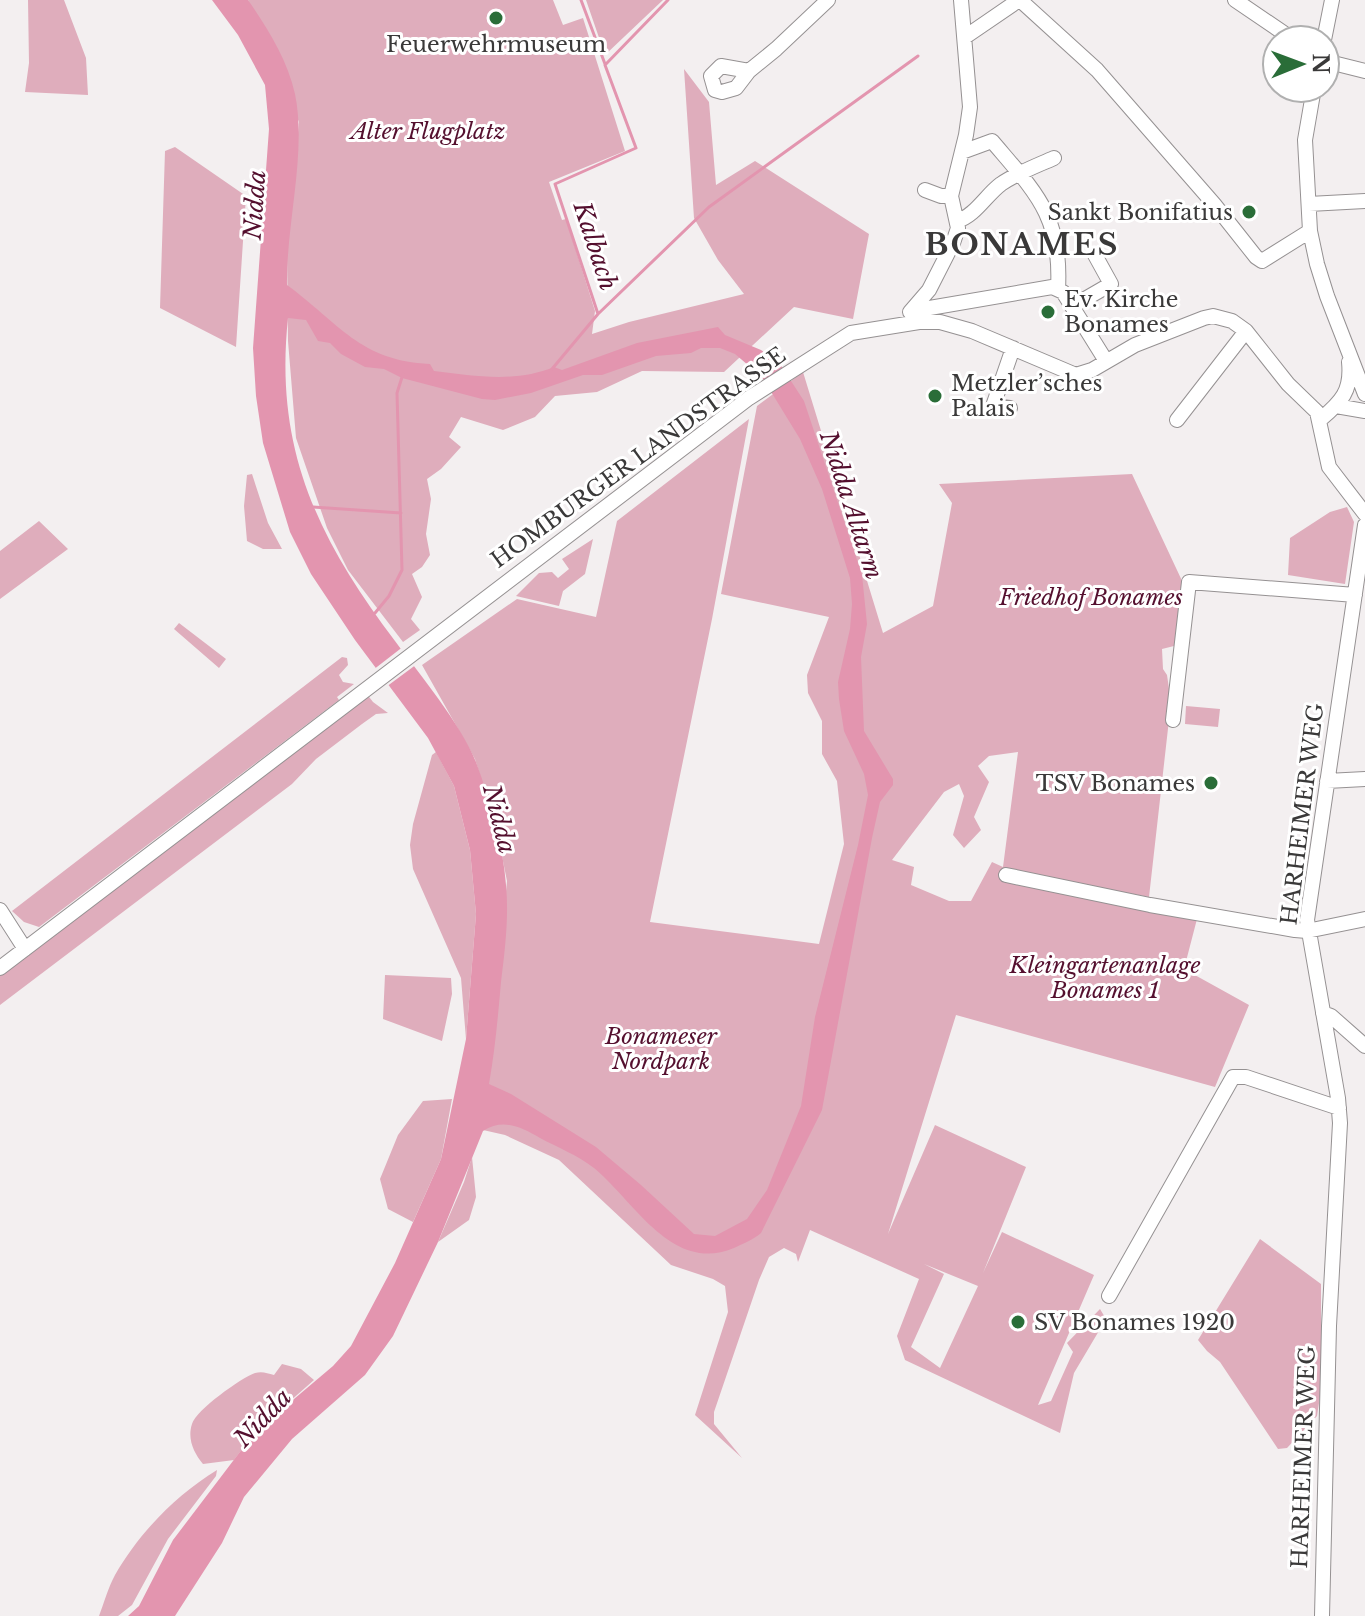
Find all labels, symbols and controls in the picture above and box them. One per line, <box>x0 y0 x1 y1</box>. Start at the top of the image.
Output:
marker: Feuerwehrmuseum <box>487 9 505 27</box>
north arrow <box>1261 24 1341 104</box>
place label: Feuerwehrmuseum <box>386 31 606 58</box>
text: N <box>1307 53 1334 75</box>
park label: Alter Flugplatz <box>348 118 505 145</box>
water label: Nidda <box>238 169 271 242</box>
water label: Kalbach <box>567 197 623 294</box>
place label: Sankt Bonifatius <box>1048 199 1233 226</box>
marker: Sankt Bonifatius <box>1240 203 1258 221</box>
district label: BONAMES <box>924 226 1120 263</box>
place label: Ev. Kirche Bonames <box>1064 286 1178 338</box>
marker: Ev. Kirche Bonames <box>1039 303 1057 321</box>
street label: HOMBURGER LANDSTRASSE <box>486 341 791 573</box>
place label: Metzler’sches Palais <box>951 370 1103 422</box>
marker: Metzler’sches Palais <box>926 387 944 405</box>
water label: Nidda Altarm <box>814 426 889 583</box>
park label: Friedhof Bonames <box>998 584 1183 611</box>
street label: HARHEIMER WEG <box>1276 702 1329 926</box>
place label: TSV Bonames <box>1036 770 1195 797</box>
marker: TSV Bonames <box>1202 774 1220 792</box>
water label: Nidda <box>477 780 522 856</box>
park label: Kleingartenanlage Bonames 1 <box>1009 952 1200 1004</box>
park label: Bonameser Nordpark <box>604 1023 718 1075</box>
place label: SV Bonames 1920 <box>1034 1309 1235 1336</box>
marker: SV Bonames 1920 <box>1009 1313 1027 1331</box>
street label: HARHEIMER WEG <box>1286 1345 1321 1569</box>
water label: Nidda <box>227 1382 297 1454</box>

